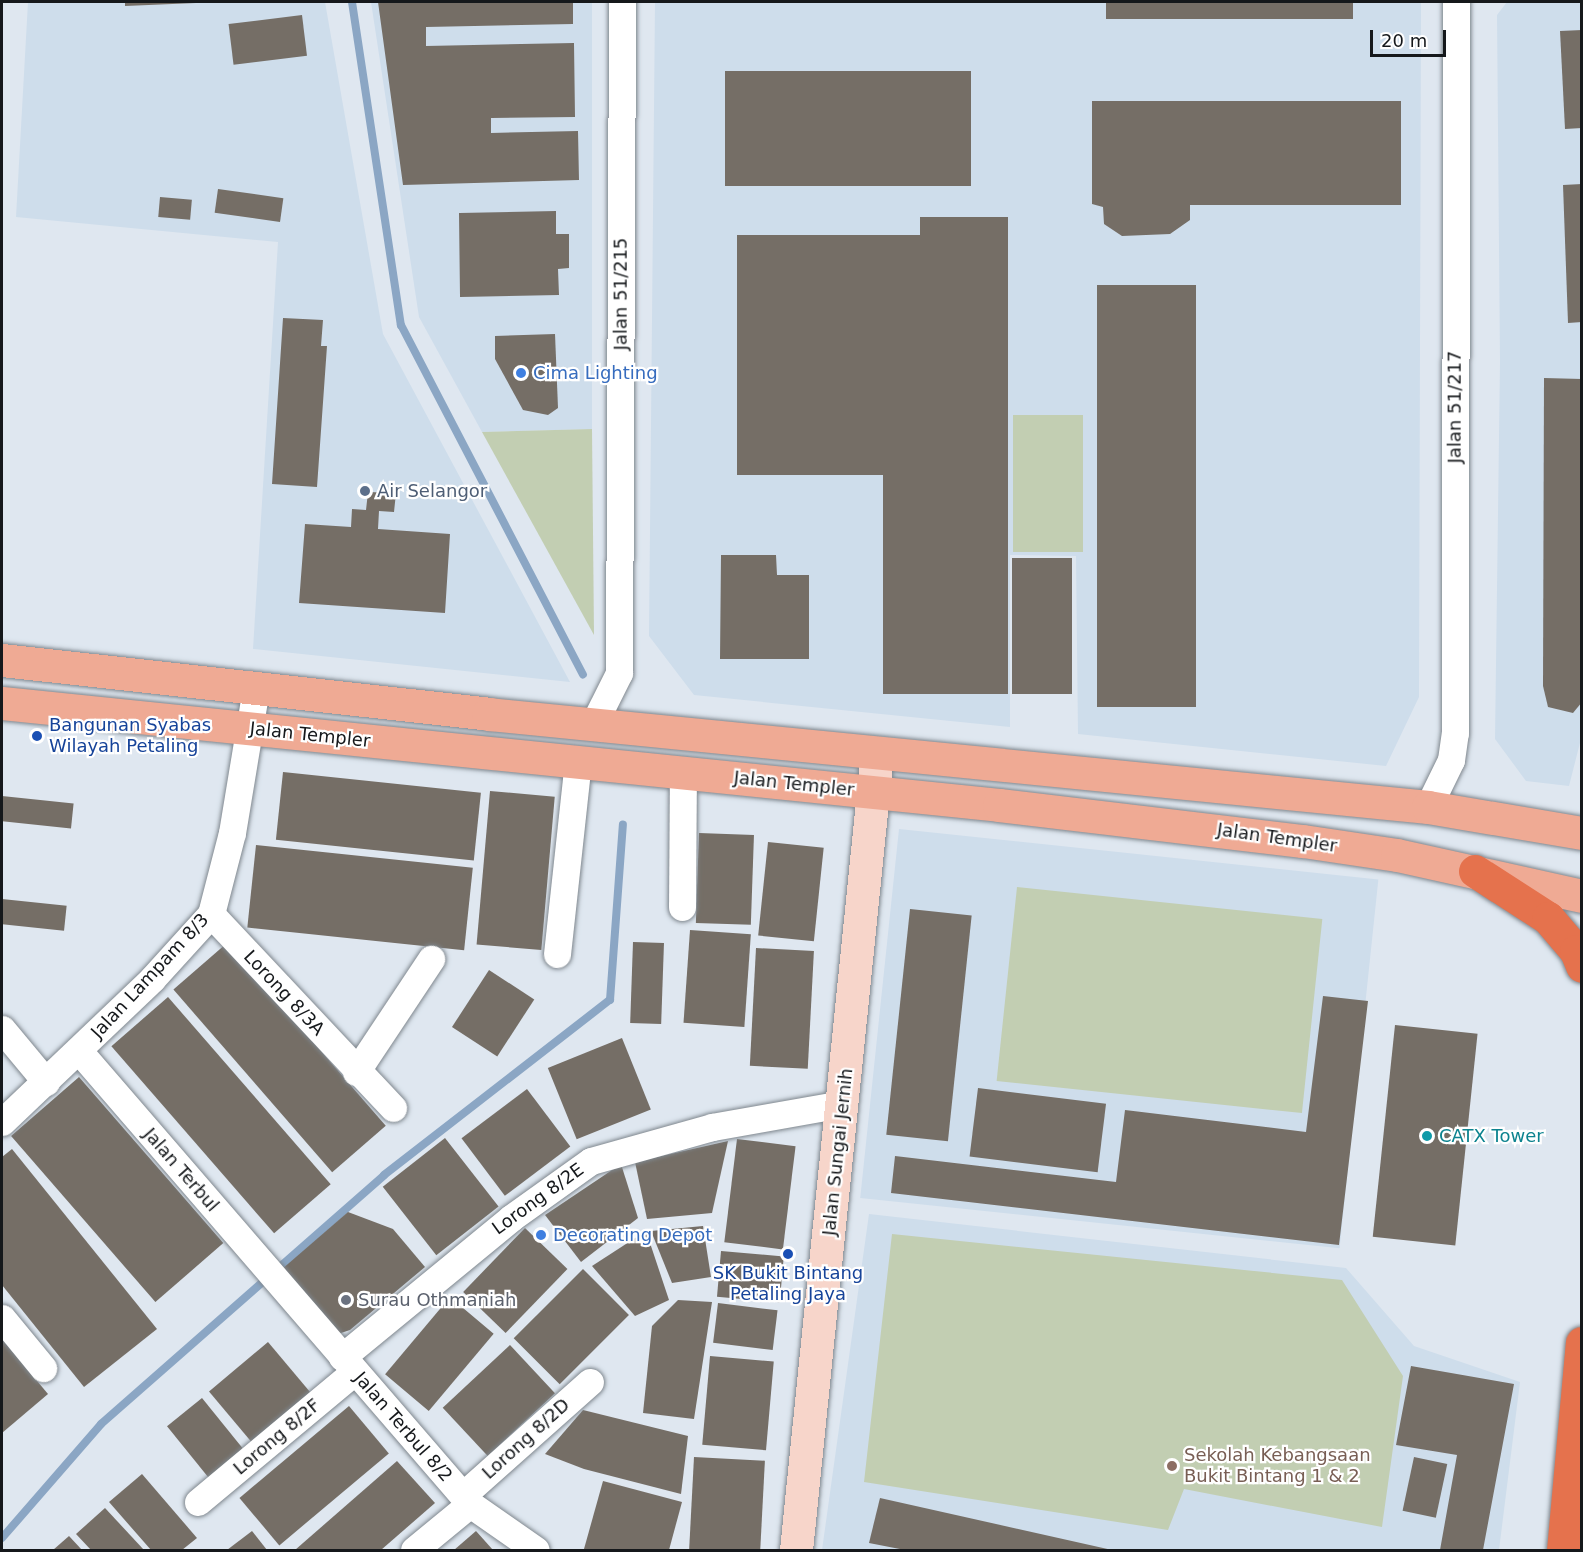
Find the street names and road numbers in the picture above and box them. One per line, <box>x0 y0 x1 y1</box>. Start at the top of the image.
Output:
street label: Jalan 51/215 <box>610 238 632 350</box>
street label: Jalan 51/217 <box>1444 351 1466 463</box>
street label: Jalan Templer <box>249 718 371 752</box>
street label: Jalan Templer <box>733 767 855 801</box>
street label: Jalan Templer <box>1216 819 1338 857</box>
street label: Jalan Lampam 8/3 <box>87 909 213 1043</box>
street label: Lorong 8/3A <box>239 946 329 1040</box>
street label: Jalan Sungai Jernih <box>818 1067 858 1237</box>
street label: Jalan Terbul <box>139 1124 223 1216</box>
street label: Lorong 8/2E <box>488 1159 588 1239</box>
street label: Jalan Terbul 8/2 <box>349 1368 457 1486</box>
street label: Lorong 8/2F <box>229 1394 325 1480</box>
street label: Lorong 8/2D <box>478 1394 574 1484</box>

